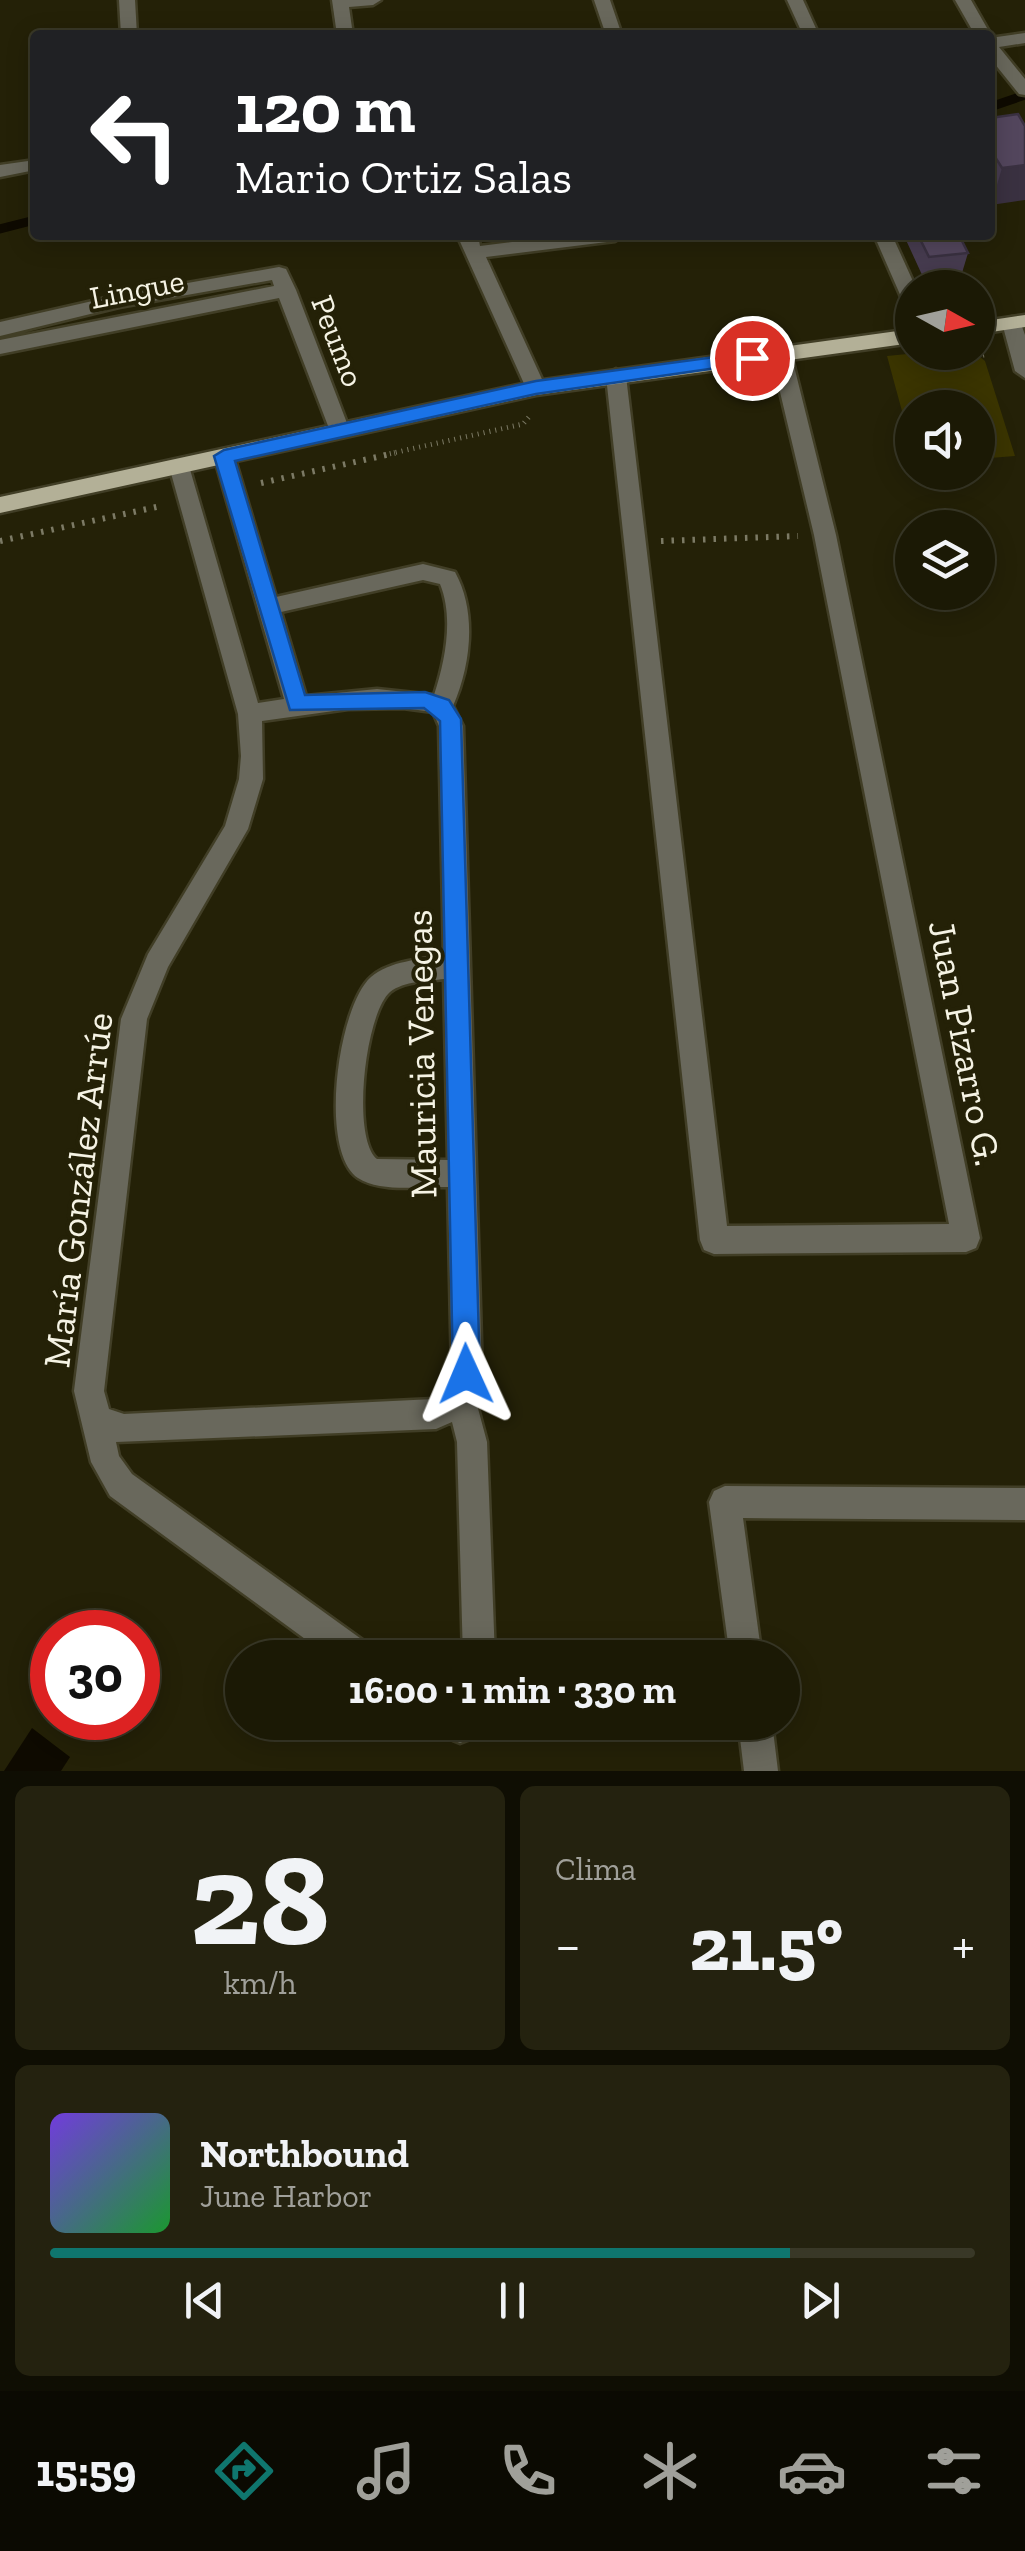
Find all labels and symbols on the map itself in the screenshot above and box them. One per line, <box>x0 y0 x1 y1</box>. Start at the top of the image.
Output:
street label: Lingue <box>87 261 187 317</box>
north arrow <box>895 270 995 370</box>
street label: Peumo <box>303 290 373 392</box>
pin <box>710 316 795 401</box>
street label: Mauricia Venegas <box>395 909 447 1199</box>
street label: Juan Pizarro G. <box>919 916 1011 1170</box>
street label: María González Arrúe <box>33 1010 123 1370</box>
position arrow <box>414 1322 518 1426</box>
speed limit sign: 30 <box>30 1610 160 1740</box>

